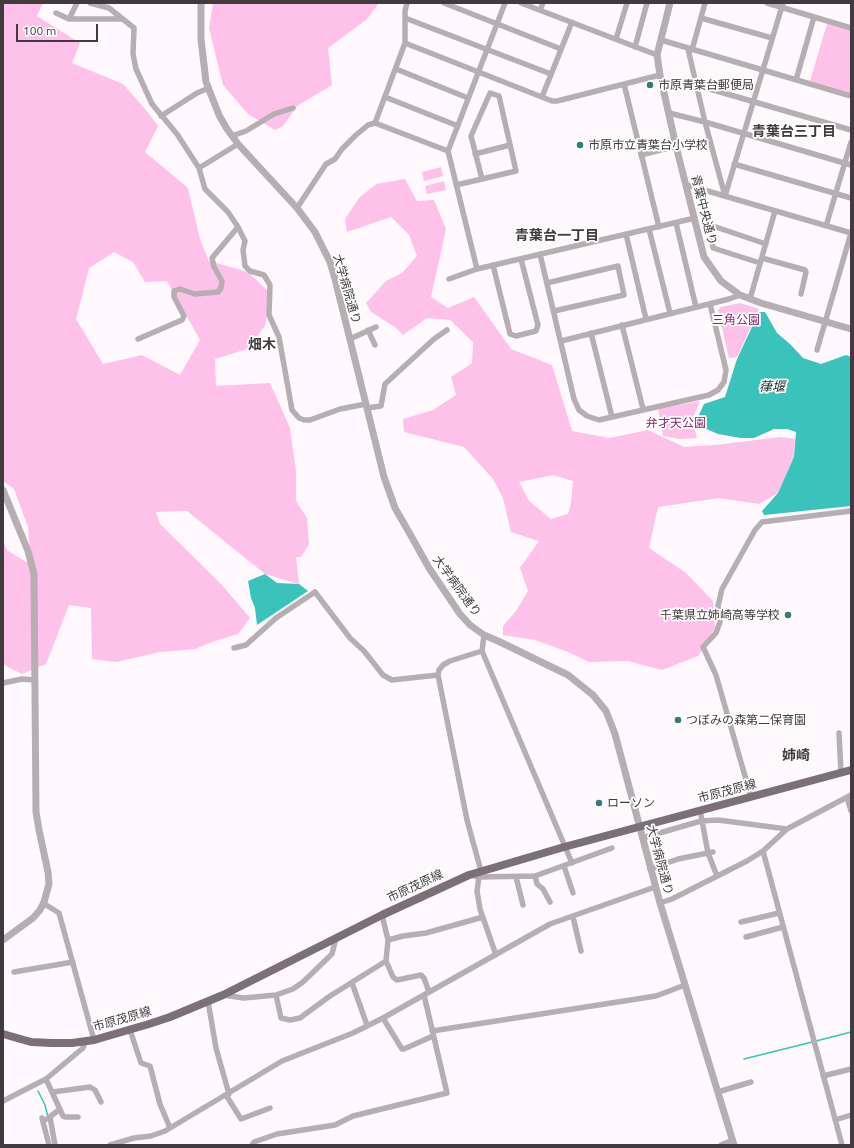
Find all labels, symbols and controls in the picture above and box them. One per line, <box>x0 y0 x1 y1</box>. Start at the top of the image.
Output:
scale bar <box>18 16 100 42</box>
text: 100 m <box>23 24 56 37</box>
place label: 市原青葉台郵便局 <box>658 78 754 92</box>
marker: 市原青葉台郵便局 <box>645 80 655 90</box>
district label: 青葉台三丁目 <box>752 123 836 139</box>
place label: 市原市立青葉台小学校 <box>588 138 708 152</box>
marker: 市原市立青葉台小学校 <box>575 140 585 150</box>
street label: 青葉中央通り <box>688 173 720 247</box>
district label: 青葉台一丁目 <box>515 227 599 243</box>
street label: 大学病院通り <box>330 252 364 326</box>
park label: 三角公園 <box>712 313 760 327</box>
district label: 畑木 <box>248 336 276 352</box>
water label: 葎堰 <box>759 379 785 395</box>
park label: 弁才天公園 <box>646 416 706 430</box>
street label: 大学病院通り <box>430 553 484 619</box>
place label: 千葉県立姉崎高等学校 <box>660 608 780 622</box>
marker: 千葉県立姉崎高等学校 <box>783 610 793 620</box>
place label: つぼみの森第二保育園 <box>686 713 806 727</box>
marker: つぼみの森第二保育園 <box>673 715 683 725</box>
district label: 姉崎 <box>782 747 810 763</box>
street label: 市原茂原線 <box>696 776 758 806</box>
place label: ローソン <box>607 796 655 810</box>
marker: ローソン <box>594 798 604 808</box>
street label: 大学病院通り <box>644 823 676 897</box>
street label: 市原茂原線 <box>385 867 445 905</box>
street label: 市原茂原線 <box>91 1004 153 1034</box>

